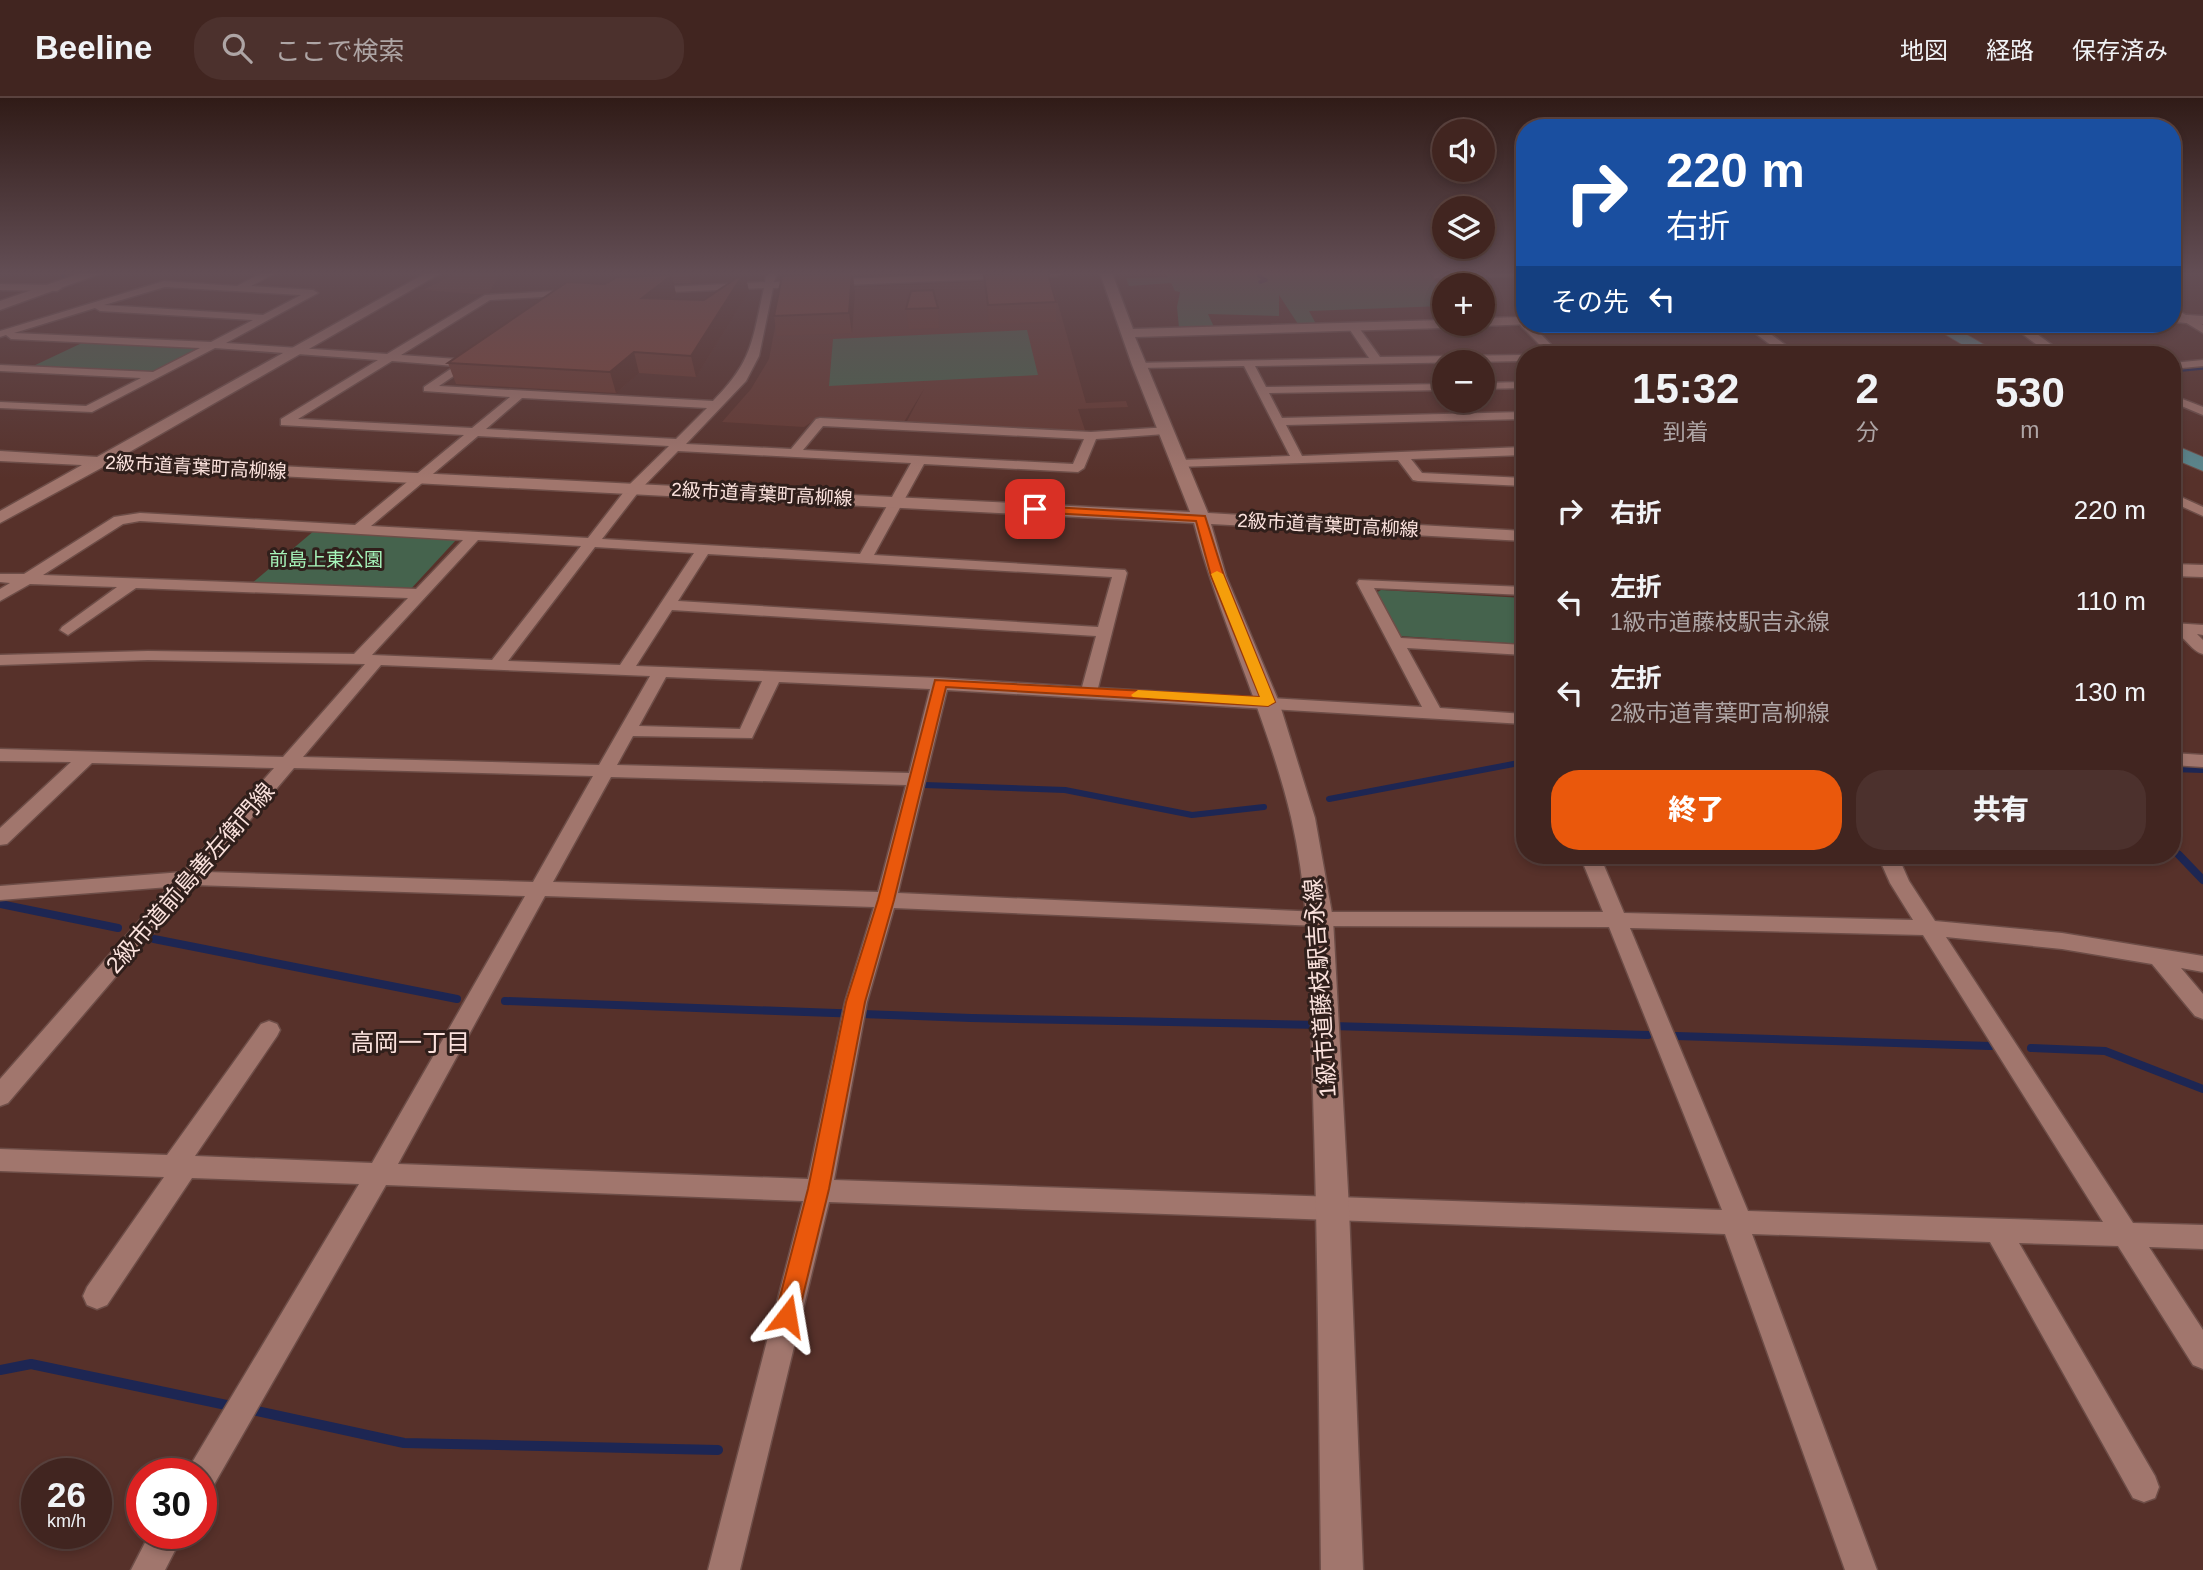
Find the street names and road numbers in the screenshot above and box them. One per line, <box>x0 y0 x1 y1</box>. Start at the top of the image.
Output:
street label: 2級市道青葉町高柳線 <box>105 452 287 482</box>
street label: 2級市道青葉町高柳線 <box>671 479 853 509</box>
street label: 2級市道青葉町高柳線 <box>1237 510 1419 540</box>
street label: 2級市道前島善左衛門線 <box>101 778 279 978</box>
street label: 1級市道藤枝駅吉永線 <box>1299 877 1341 1099</box>

